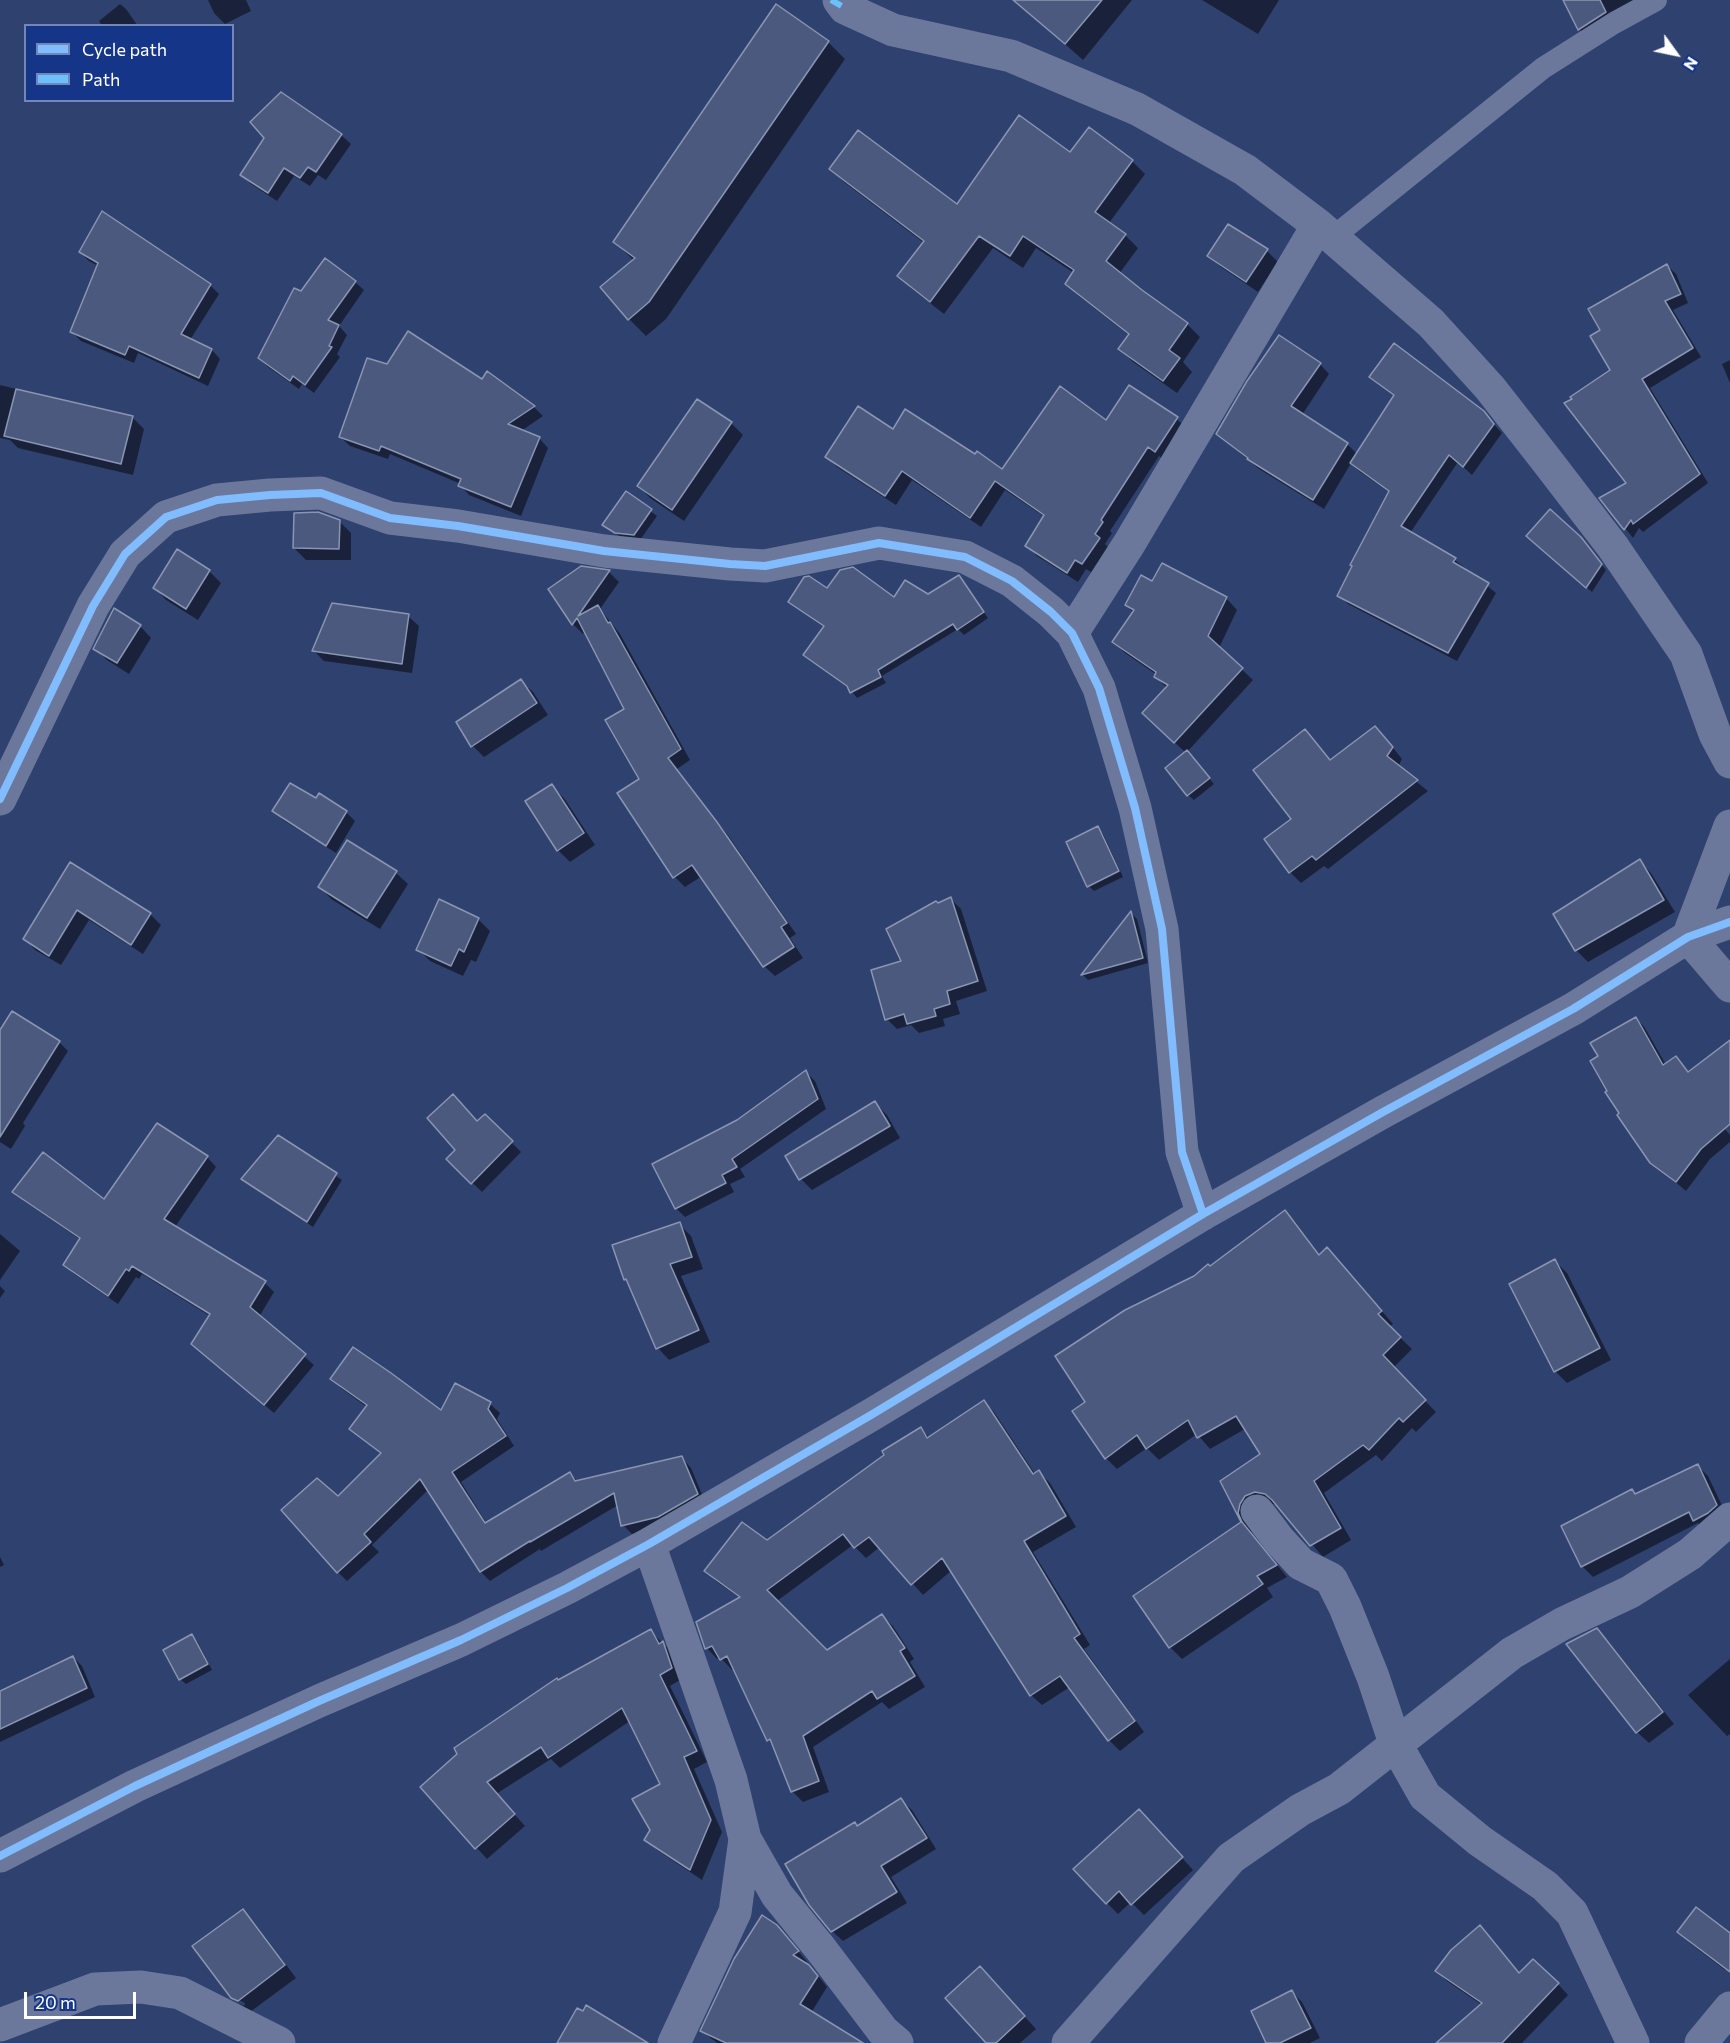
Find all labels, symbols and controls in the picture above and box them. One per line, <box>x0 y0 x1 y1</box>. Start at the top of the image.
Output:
legend <box>24 24 234 102</box>
north arrow <box>1646 24 1706 84</box>
text: Cycle path <box>82 38 167 60</box>
text: N <box>1680 54 1703 74</box>
text: Path <box>82 68 120 90</box>
scale bar <box>27 1980 140 2018</box>
text: 20 m <box>35 1991 76 2013</box>

